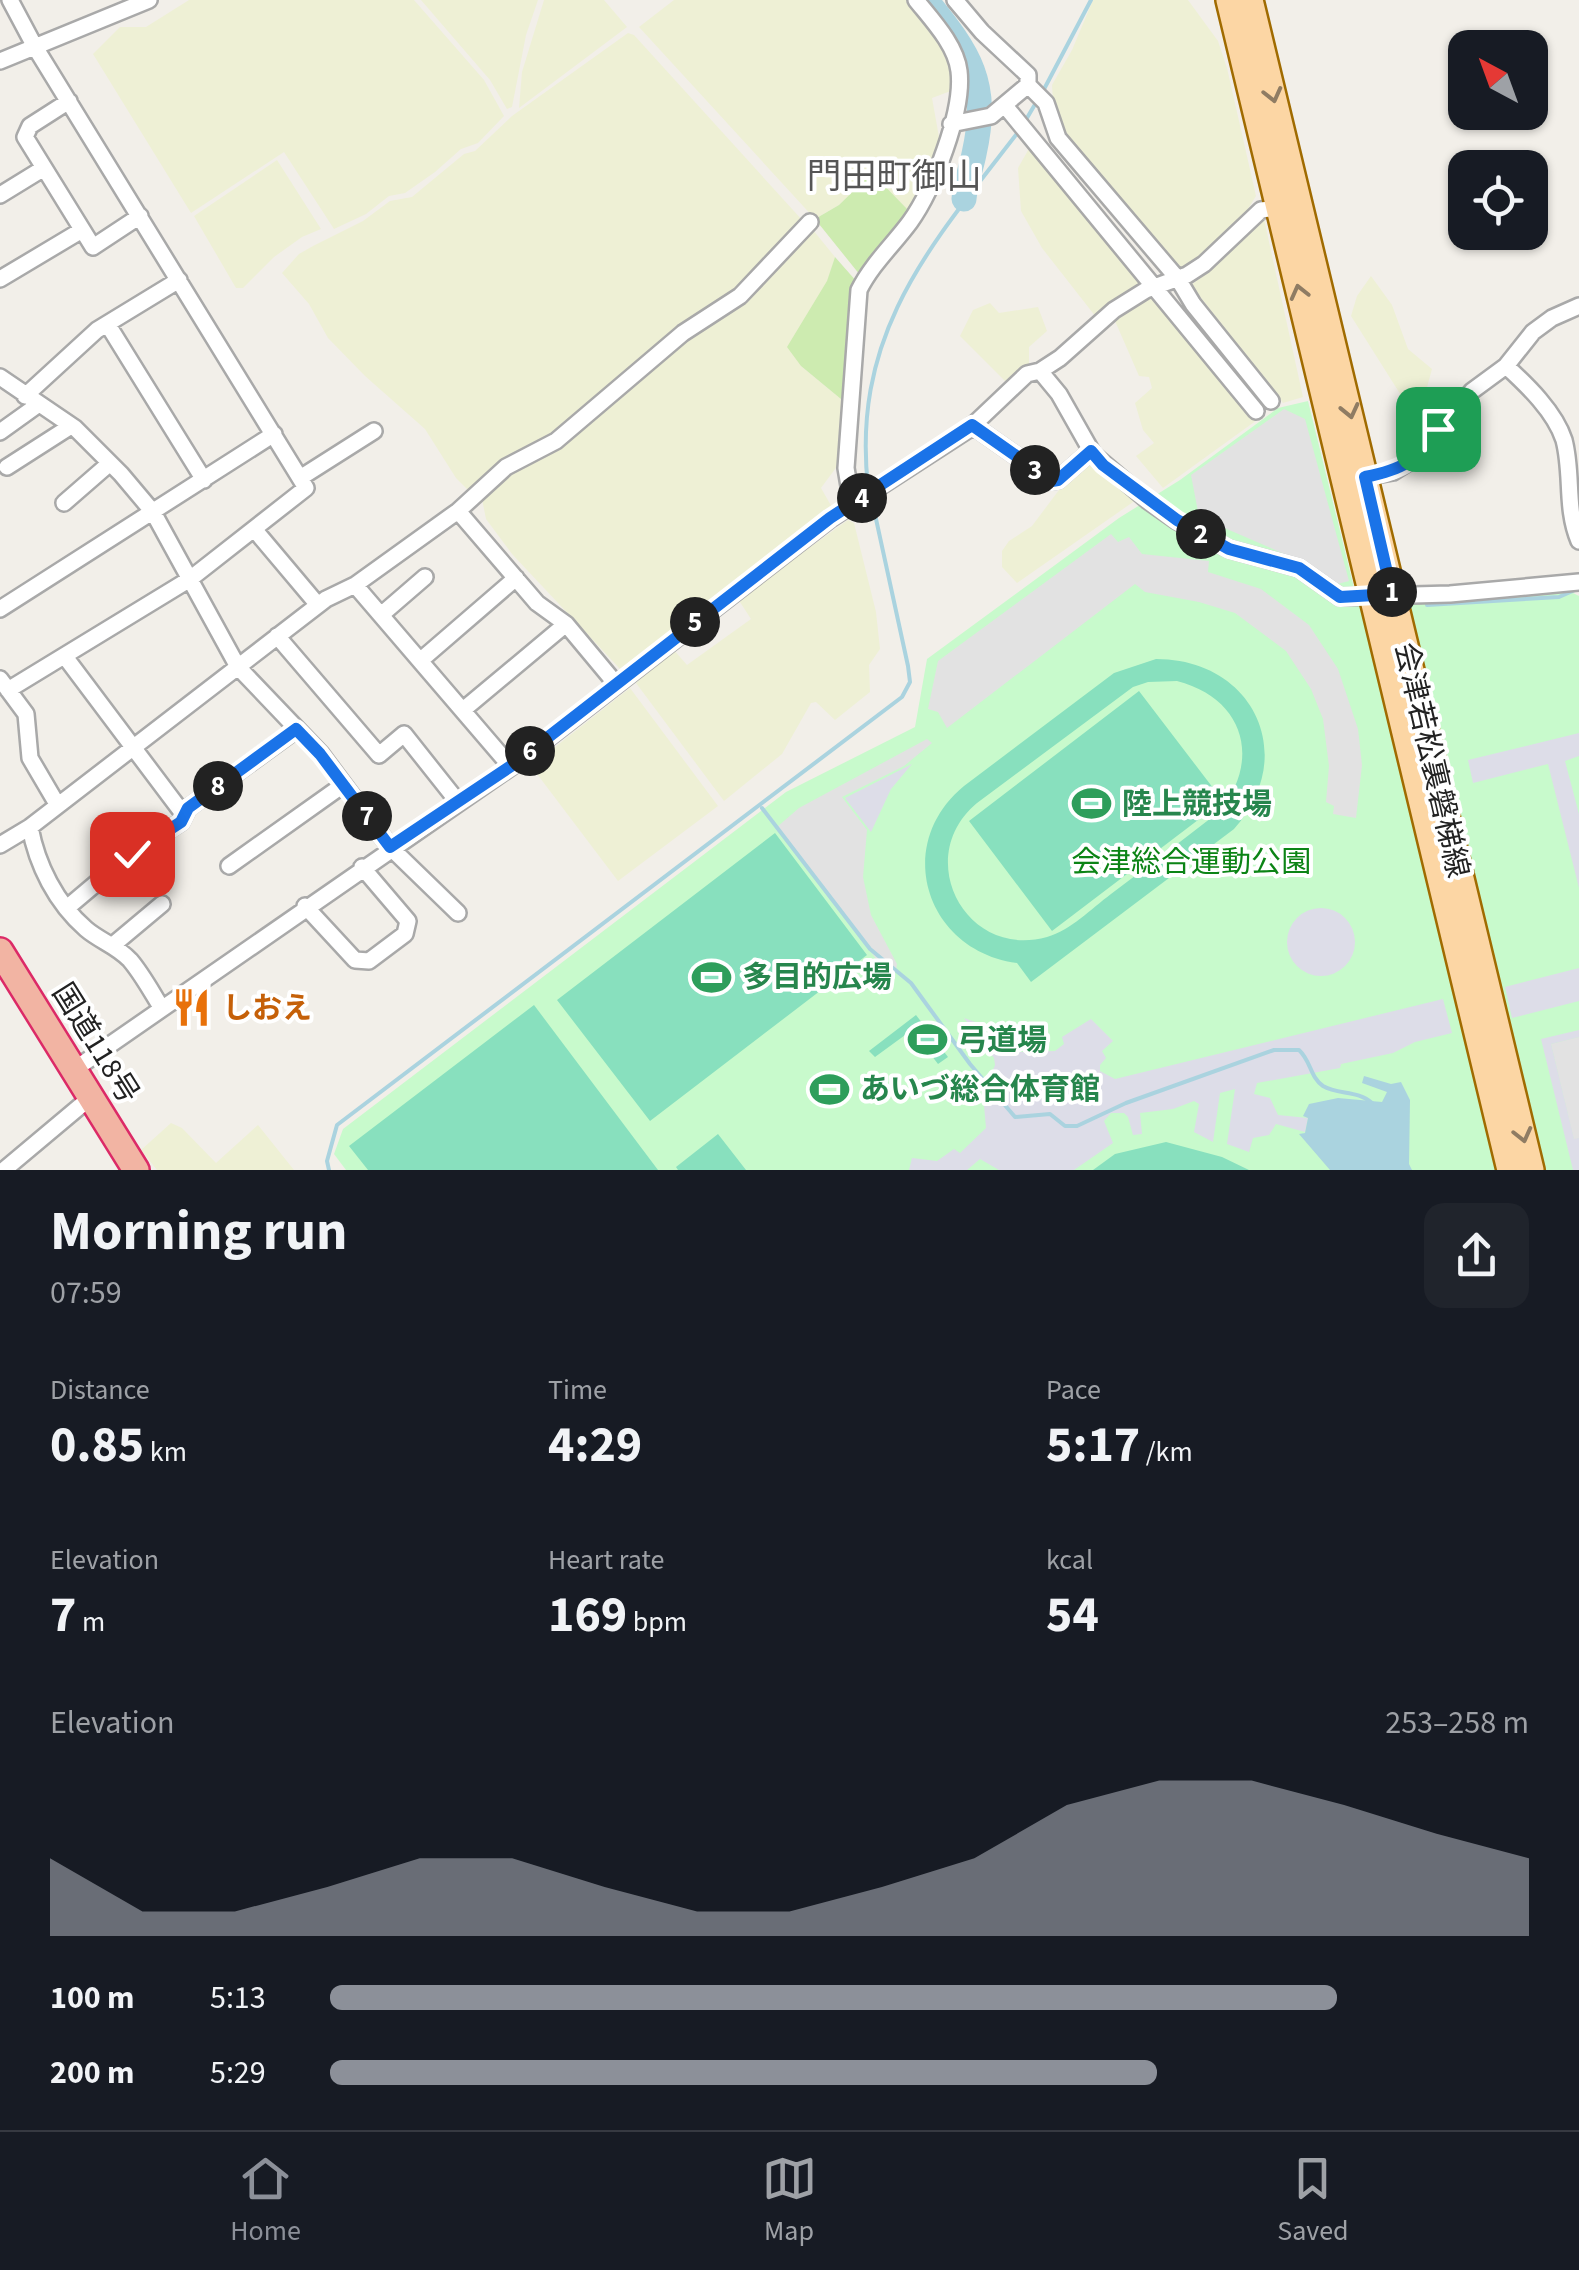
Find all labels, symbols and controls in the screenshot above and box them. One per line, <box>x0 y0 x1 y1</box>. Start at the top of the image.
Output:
north arrow <box>1448 30 1548 130</box>
map controls <box>1448 30 1548 250</box>
one-way arrow <box>1261 86 1282 103</box>
button: locate <box>1448 150 1548 250</box>
district label: 門田町御山 <box>806 152 982 202</box>
one-way arrow <box>1290 284 1311 301</box>
pin <box>1396 387 1481 472</box>
one-way arrow <box>1338 402 1359 419</box>
icon: arrive <box>1411 402 1466 457</box>
pin: 3 <box>1010 445 1060 495</box>
text: 3 <box>1028 450 1042 490</box>
pin: 4 <box>837 473 887 523</box>
text: 4 <box>855 478 869 518</box>
pin: 2 <box>1176 509 1226 559</box>
text: 2 <box>1194 514 1208 554</box>
pin: 1 <box>1367 567 1417 617</box>
text: 1 <box>1385 572 1399 612</box>
pin: 5 <box>670 597 720 647</box>
text: 5 <box>688 602 702 642</box>
street label: 会津若松裏磐梯線 <box>1384 638 1479 882</box>
pin: 6 <box>505 726 555 776</box>
text: 6 <box>523 731 537 771</box>
pin: 8 <box>193 761 243 811</box>
text: 8 <box>211 766 225 806</box>
sports icon: 陸上競技場 <box>1071 783 1113 825</box>
place label: 陸上競技場 <box>1122 783 1272 826</box>
pin: 7 <box>342 791 392 841</box>
text: 7 <box>360 796 374 836</box>
pin <box>90 812 175 897</box>
icon: check <box>105 827 160 882</box>
park label: 会津総合運動公園 <box>1071 841 1311 884</box>
sports icon: 多目的広場 <box>691 956 733 998</box>
place label: 多目的広場 <box>742 956 892 999</box>
street label: 国道118号 <box>42 975 150 1112</box>
restaurant icon: しおえ <box>171 987 213 1029</box>
place label: しおえ <box>222 987 312 1030</box>
sports icon: 弓道場 <box>906 1019 948 1061</box>
place label: 弓道場 <box>957 1019 1047 1062</box>
sports icon: あいづ総合体育館 <box>809 1068 851 1110</box>
place label: あいづ総合体育館 <box>860 1068 1100 1111</box>
one-way arrow <box>1511 1126 1532 1143</box>
text: Morning run <box>50 1193 347 1271</box>
button: share <box>1424 1203 1529 1308</box>
text: 07:59 <box>50 1270 122 1316</box>
text: Distance <box>50 1370 150 1410</box>
text: Time <box>548 1370 607 1410</box>
text: Pace <box>1046 1370 1101 1410</box>
text: 0.85 <box>50 1410 144 1481</box>
text: 4:29 <box>548 1410 642 1481</box>
text: 5:17 <box>1046 1410 1140 1481</box>
text: km <box>144 1432 187 1472</box>
text: /km <box>1140 1432 1193 1472</box>
text: Elevation <box>50 1540 159 1580</box>
text: Heart rate <box>548 1540 664 1580</box>
text: kcal <box>1046 1540 1093 1580</box>
text: 7 <box>50 1580 76 1651</box>
text: 169 <box>548 1580 627 1651</box>
text: 54 <box>1046 1580 1099 1651</box>
text: m <box>76 1602 105 1642</box>
text: bpm <box>627 1602 687 1642</box>
text: Elevation <box>50 1700 175 1746</box>
text: 253–258 m <box>1385 1700 1529 1746</box>
text: 100 m <box>50 1975 135 2021</box>
text: 5:13 <box>210 1975 266 2021</box>
text: 200 m <box>50 2050 135 2096</box>
text: 5:29 <box>210 2050 266 2096</box>
tab: Home <box>230 2151 301 2251</box>
tab: Map <box>762 2151 817 2251</box>
tab: Saved <box>1277 2151 1349 2251</box>

